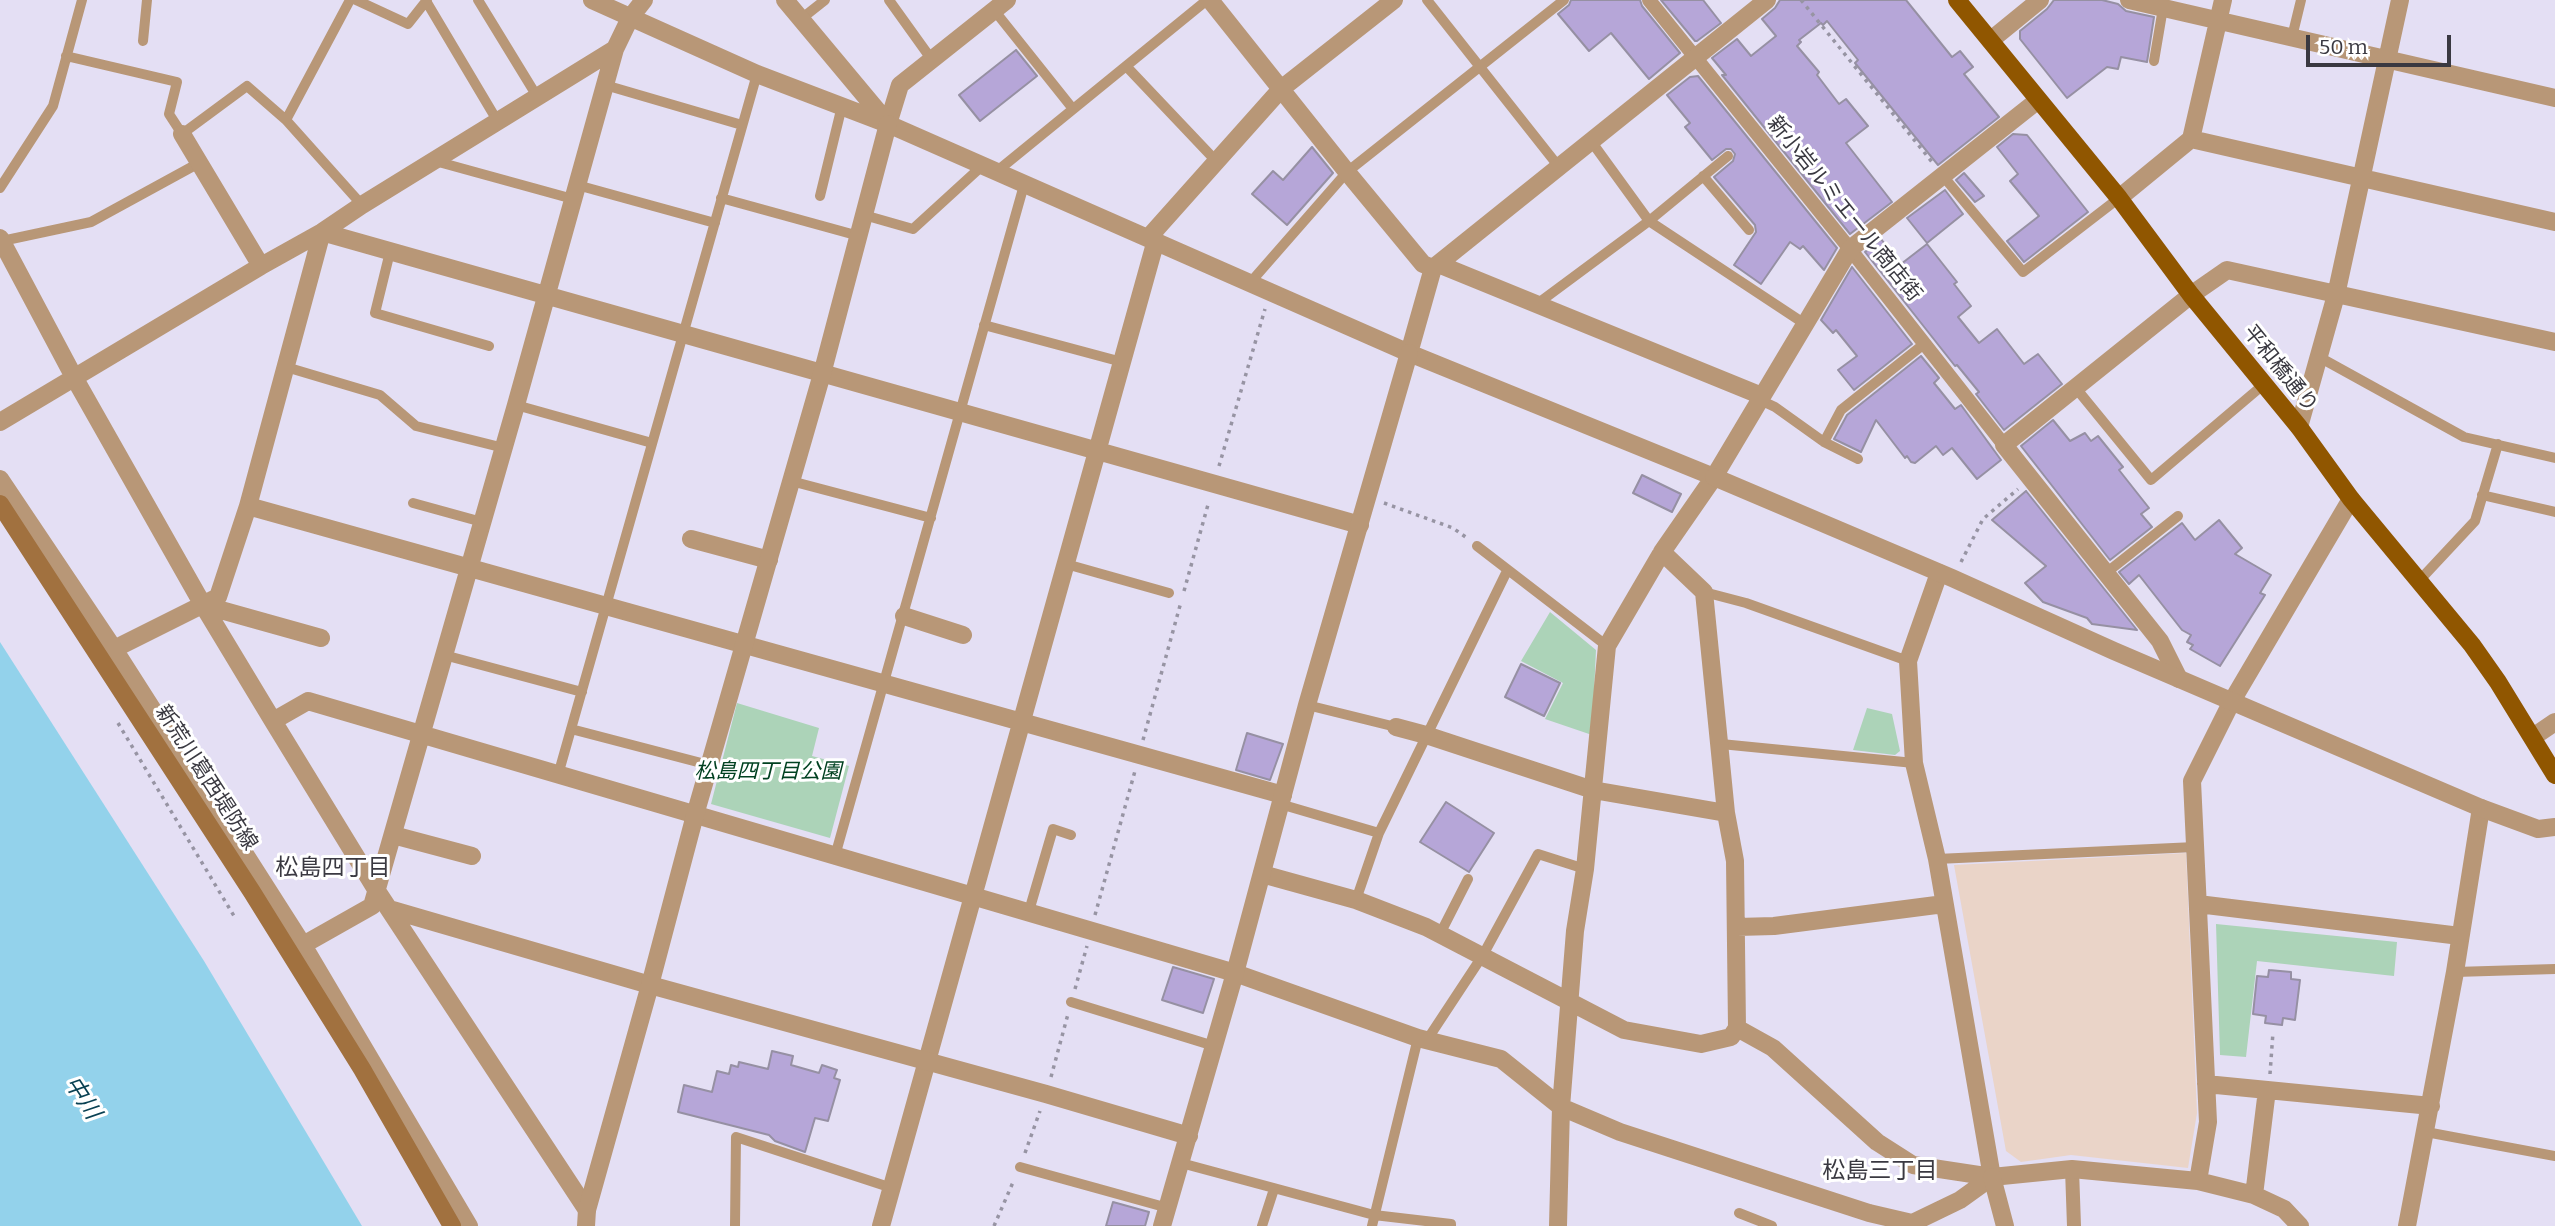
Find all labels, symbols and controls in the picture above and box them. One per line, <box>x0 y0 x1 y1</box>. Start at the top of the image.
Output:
scale bar <box>2310 21 2455 65</box>
text: 50 m <box>2319 34 2368 60</box>
street label: 新小岩ルミエール商店街 <box>1762 111 1926 307</box>
street label: 平和橋通り <box>2237 320 2323 418</box>
street label: 新荒川葛西堤防線 <box>150 701 262 855</box>
park label: 松島四丁目公園 <box>695 759 841 785</box>
district label: 松島四丁目 <box>276 855 390 883</box>
water label: 中川 <box>58 1071 106 1125</box>
district label: 松島三丁目 <box>1823 1158 1937 1186</box>

